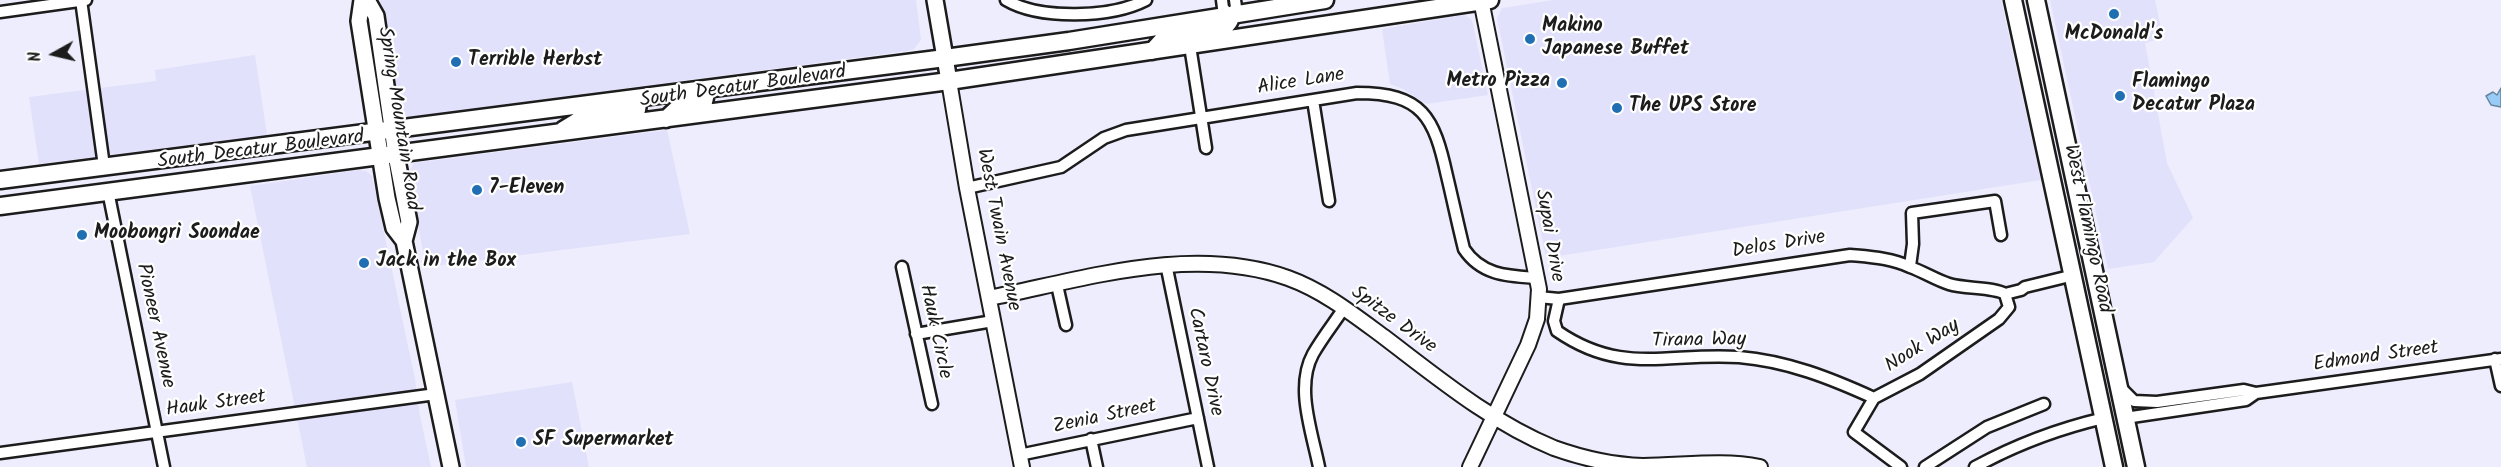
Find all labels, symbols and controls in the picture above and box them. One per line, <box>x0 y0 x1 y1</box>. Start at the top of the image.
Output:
marker: McDonald's <box>2107 7 2121 21</box>
place label: Makino Japanese Buffet <box>1542 16 1689 63</box>
north arrow <box>24 24 84 84</box>
place label: McDonald's <box>2065 24 2163 48</box>
street label: Spring Mountain Road <box>371 26 423 212</box>
marker: Makino Japanese Buffet <box>1523 32 1537 46</box>
text: N <box>23 50 49 63</box>
place label: Terrible Herbst <box>468 50 602 74</box>
marker: Terrible Herbst <box>449 55 463 69</box>
street label: South Decatur Boulevard <box>638 62 848 114</box>
street label: Alice Lane <box>1256 64 1346 102</box>
place label: Metro Pizza <box>1446 71 1550 95</box>
place label: Flamingo Decatur Plaza <box>2132 72 2255 119</box>
marker: Metro Pizza <box>1555 76 1569 90</box>
marker: Flamingo Decatur Plaza <box>2113 89 2127 103</box>
place label: The UPS Store <box>1629 96 1756 120</box>
marker: The UPS Store <box>1610 101 1624 115</box>
street label: South Decatur Boulevard <box>156 126 366 176</box>
street label: West Flamingo Road <box>2056 143 2116 315</box>
street label: West Twain Avenue <box>969 147 1025 313</box>
place label: 7-Eleven <box>489 178 564 202</box>
marker: 7-Eleven <box>470 183 484 197</box>
street label: Supai Drive <box>1528 188 1568 284</box>
place label: Moobongri Soondae <box>94 223 260 247</box>
street label: Delos Drive <box>1731 227 1827 265</box>
marker: Moobongri Soondae <box>75 228 89 242</box>
place label: Jack in the Box <box>376 251 516 275</box>
marker: Jack in the Box <box>357 256 371 270</box>
street label: Pioneer Avenue <box>129 261 179 391</box>
street label: Spitze Drive <box>1345 282 1441 360</box>
street label: Hauk Circle <box>912 283 956 381</box>
street label: Cartaro Drive <box>1181 305 1227 419</box>
street label: Nook Way <box>1881 315 1965 379</box>
street label: Tirana Way <box>1652 329 1746 355</box>
street label: Edmond Street <box>2312 337 2440 379</box>
street label: Hauk Street <box>165 386 267 424</box>
street label: Zenia Street <box>1051 395 1159 441</box>
place label: SF Supermarket <box>533 430 674 454</box>
marker: SF Supermarket <box>514 435 528 449</box>

